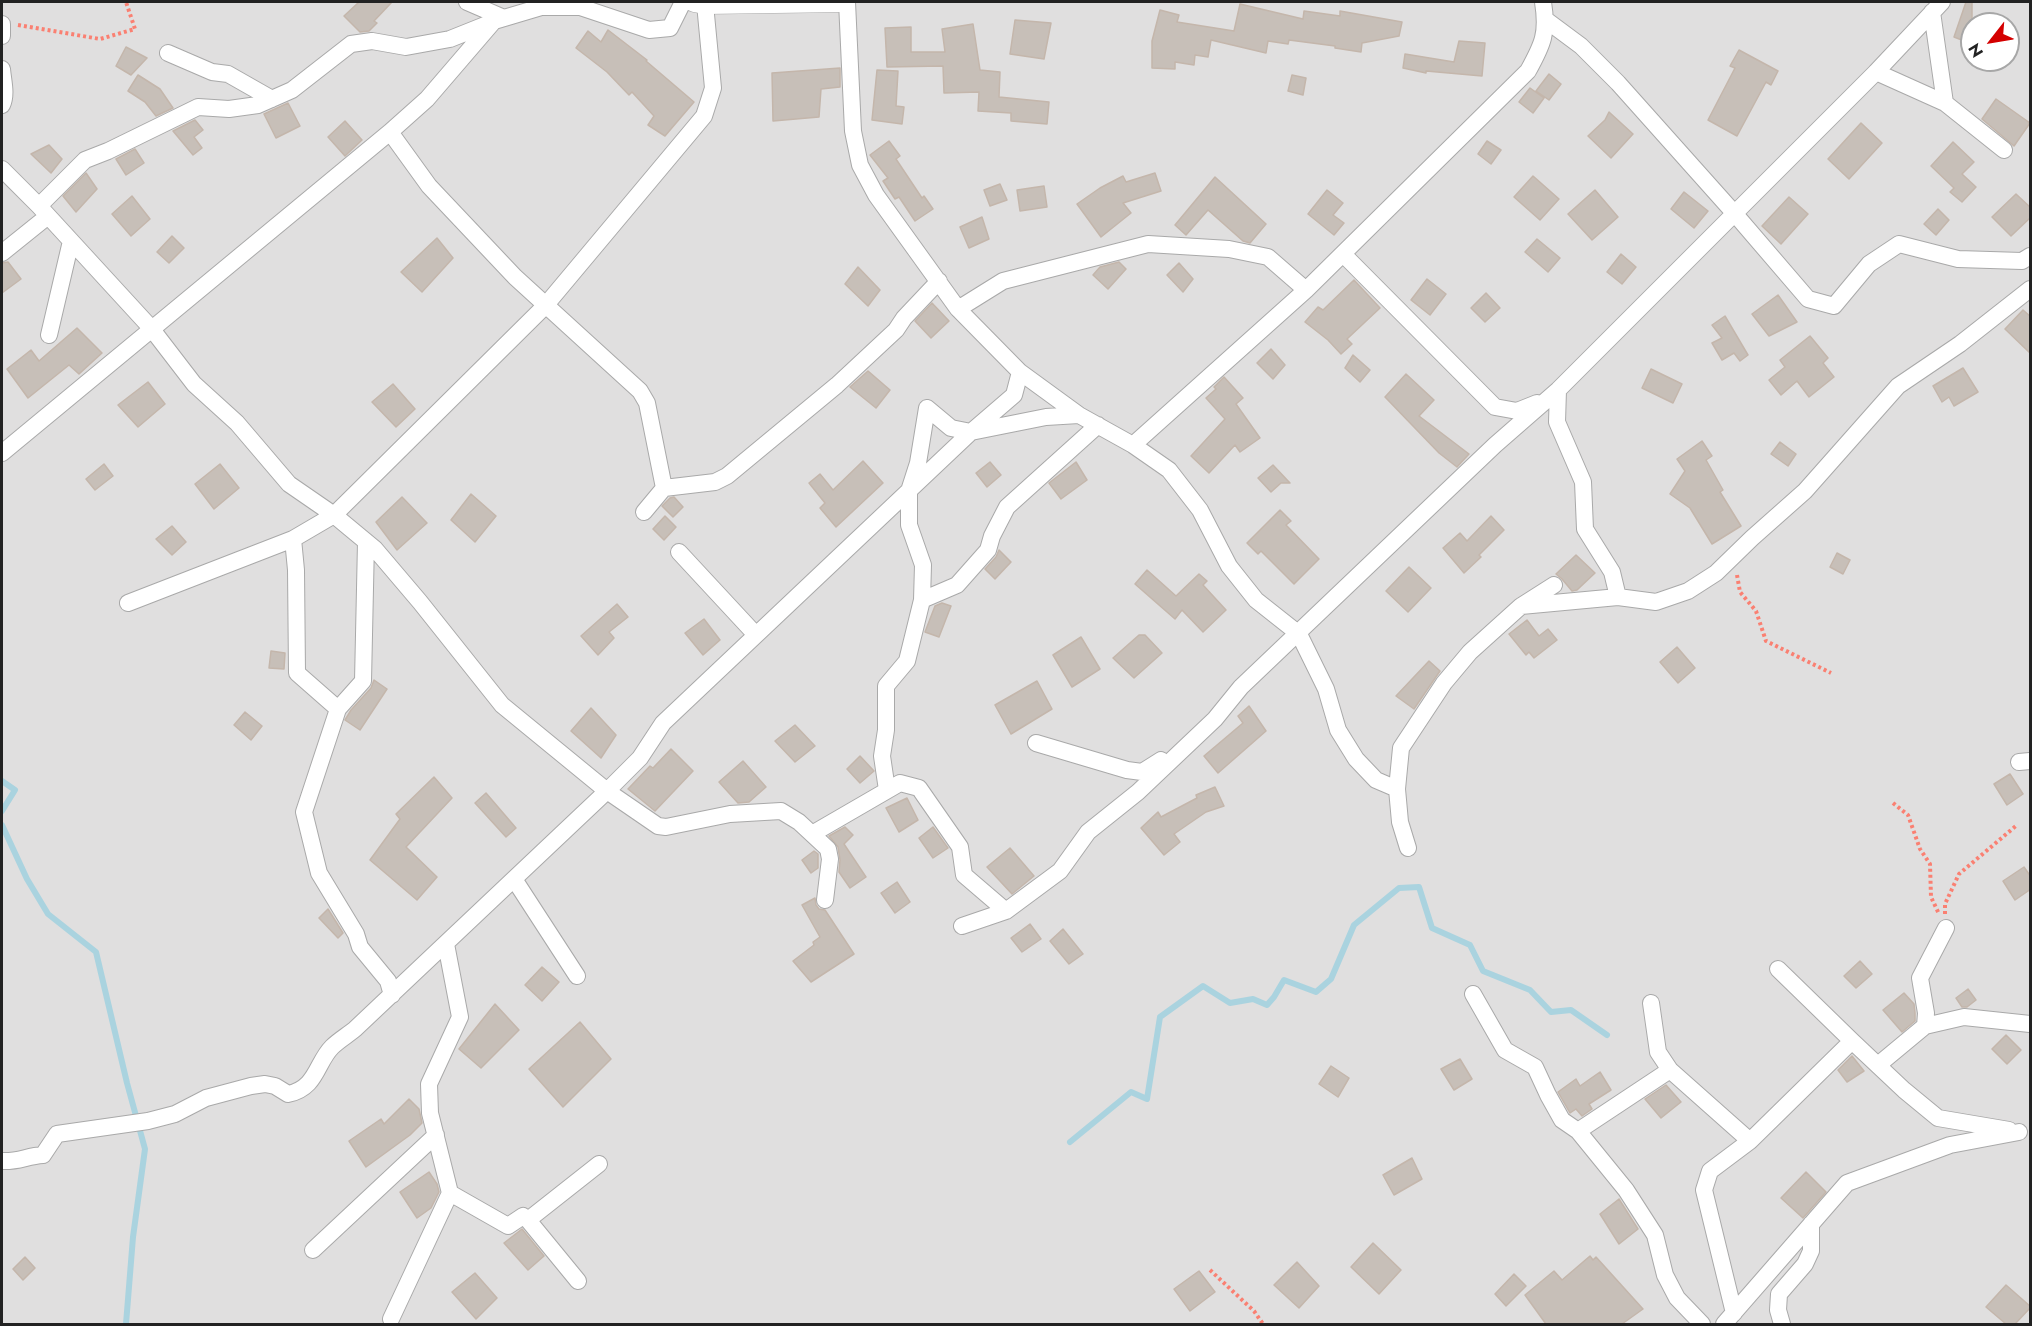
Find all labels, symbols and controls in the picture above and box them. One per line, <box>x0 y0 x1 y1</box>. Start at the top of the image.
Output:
north arrow <box>1960 12 2020 72</box>
text: N <box>1963 39 1989 62</box>

